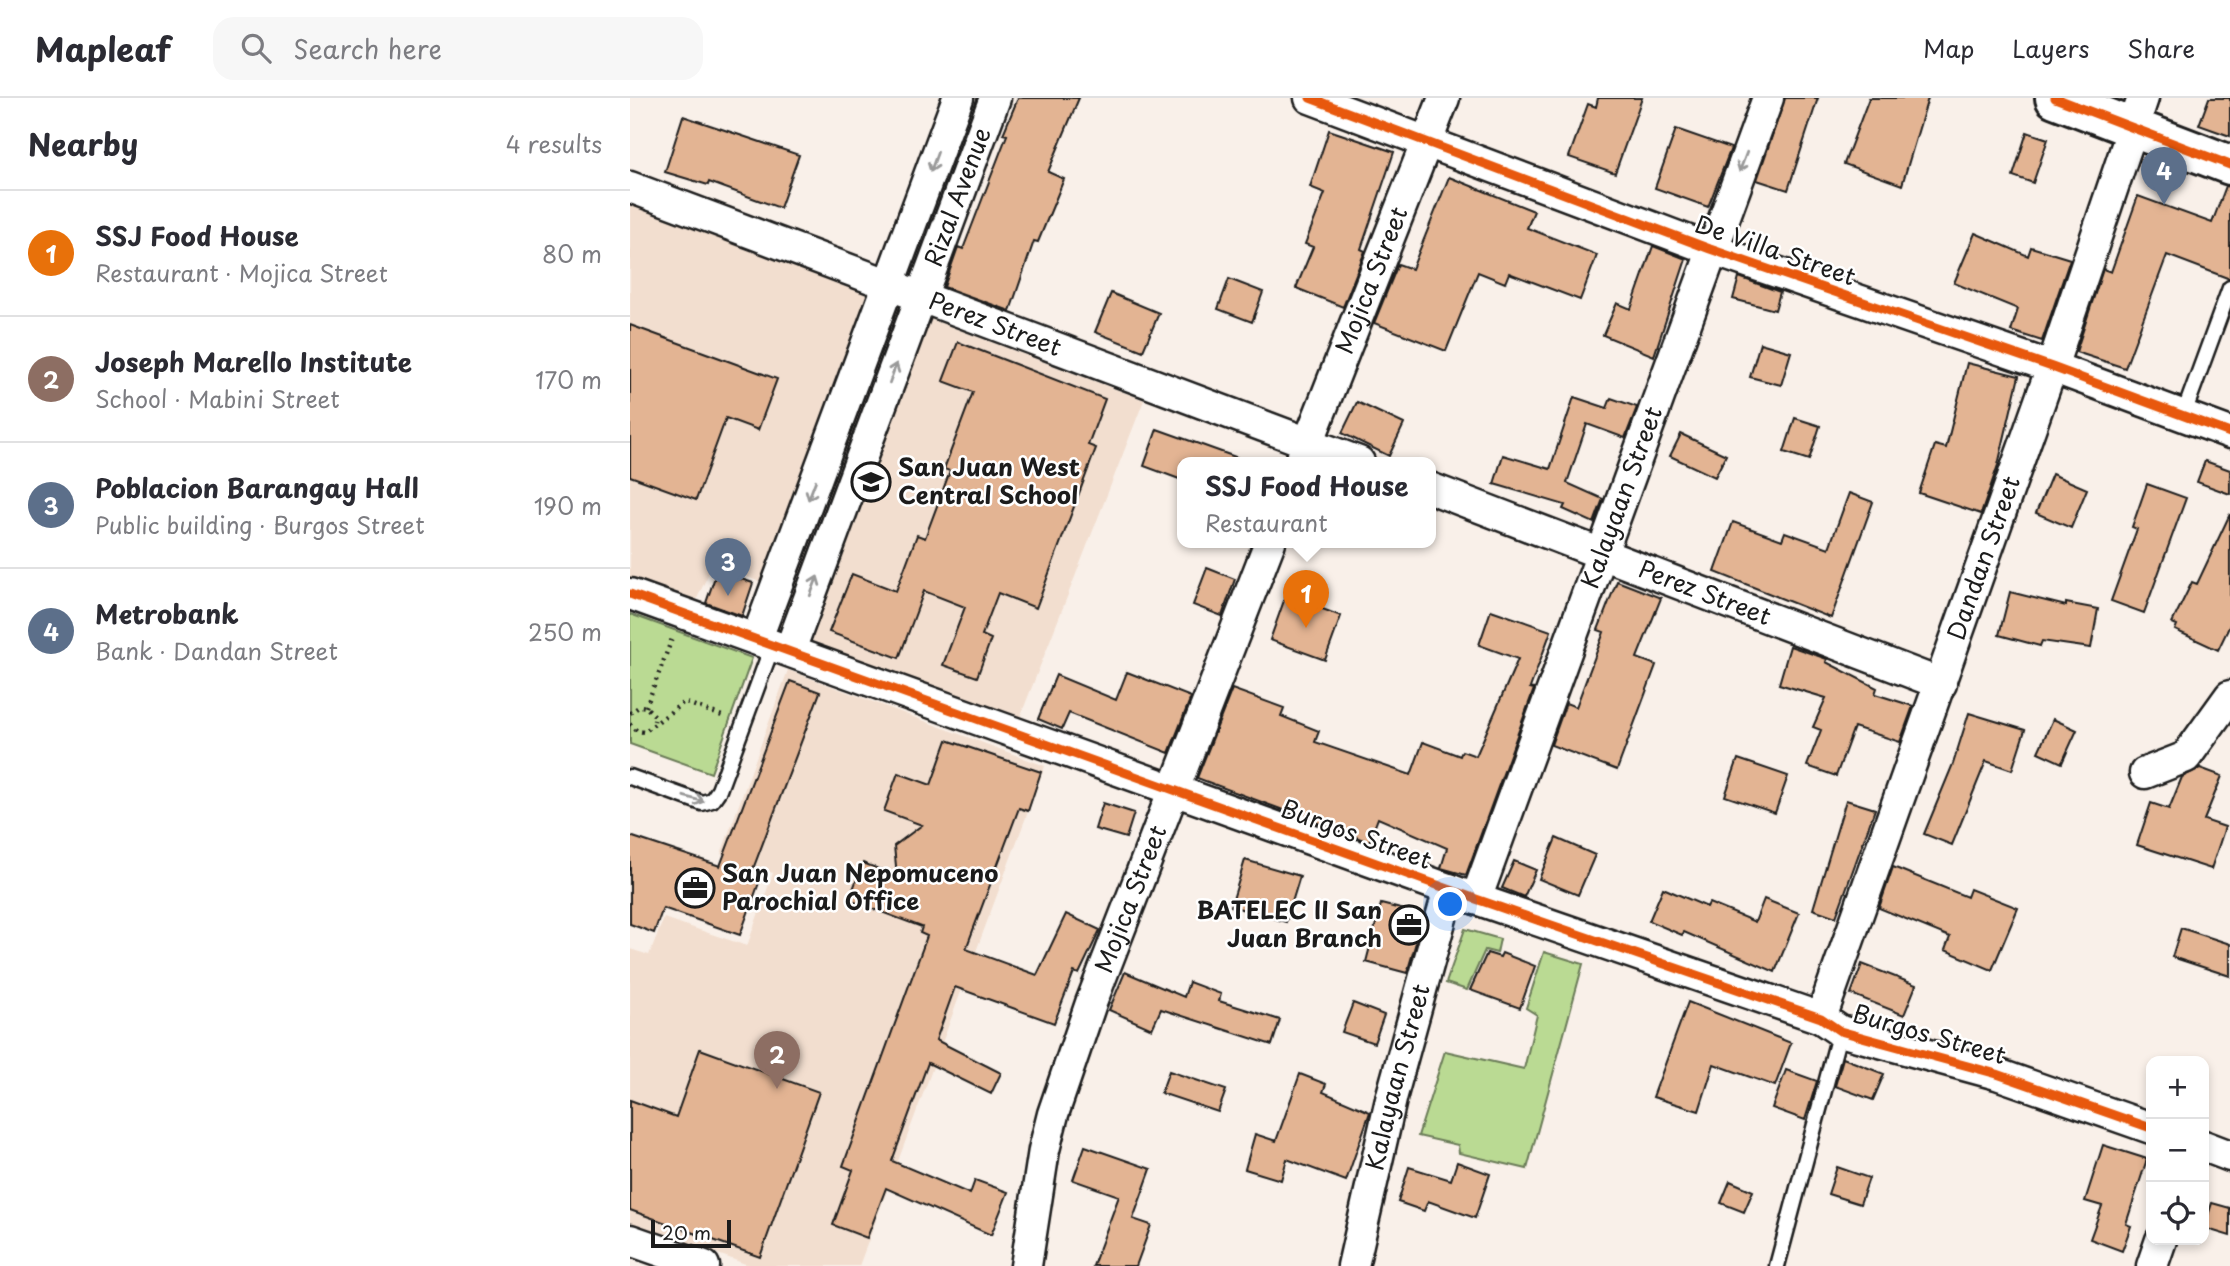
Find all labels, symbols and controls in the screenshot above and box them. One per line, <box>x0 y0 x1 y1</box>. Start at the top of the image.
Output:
search box <box>213 17 703 80</box>
text: Mapleaf <box>35 23 171 73</box>
icon: search <box>237 29 275 67</box>
text: Search here <box>293 29 442 68</box>
text: Map <box>1923 30 1974 66</box>
text: Layers <box>2012 30 2089 66</box>
text: Share <box>2127 30 2195 66</box>
text: Nearby <box>28 121 138 166</box>
street label: Rizal Avenue <box>914 122 999 271</box>
text: 4 results <box>506 126 602 161</box>
pin: 4 <box>2141 147 2187 205</box>
one-way arrow <box>927 150 939 172</box>
one-way arrow <box>1736 150 1749 172</box>
street label: Mojica Street <box>1325 201 1415 359</box>
street label: De Villa Street <box>1690 205 1861 294</box>
text: SSJ Food House <box>95 216 299 255</box>
text: 1 <box>46 236 57 271</box>
text: 80 m <box>542 236 602 271</box>
text: Restaurant · Mojica Street <box>95 255 388 290</box>
street label: Perez Street <box>924 281 1067 364</box>
text: Joseph Marello Institute <box>95 342 412 381</box>
text: 2 <box>43 362 59 397</box>
text: 170 m <box>535 362 602 397</box>
one-way arrow <box>888 363 900 384</box>
text: School · Mabini Street <box>95 381 340 416</box>
street label: Kalayaan Street <box>1571 401 1670 593</box>
place label: San Juan West Central School <box>898 448 1080 512</box>
popup <box>1177 457 1436 548</box>
school or university icon: San Juan West Central School <box>850 461 892 503</box>
text: SSJ Food House <box>1205 466 1408 505</box>
text: Poblacion Barangay Hall <box>95 468 419 507</box>
street label: Dandan Street <box>1937 470 2028 644</box>
one-way arrow <box>804 478 817 500</box>
text: 3 <box>43 488 59 523</box>
text: 190 m <box>534 488 602 523</box>
text: Restaurant <box>1205 505 1328 540</box>
text: Public building · Burgos Street <box>95 507 425 542</box>
pin: 3 <box>705 538 751 596</box>
street label: Perez Street <box>1634 550 1777 633</box>
pin: 1 <box>1283 570 1329 628</box>
one-way arrow <box>809 576 821 598</box>
text: Metrobank <box>95 594 239 633</box>
text: 4 <box>43 614 59 649</box>
text: 250 m <box>528 614 602 649</box>
text: Bank · Dandan Street <box>95 633 338 668</box>
street label: Burgos Street <box>1276 789 1437 877</box>
one-way arrow <box>683 793 705 806</box>
street label: Mojica Street <box>1084 820 1174 978</box>
place label: San Juan Nepomuceno Parochial Office <box>722 854 998 918</box>
office icon: San Juan Nepomuceno Parochial Office <box>674 867 716 909</box>
your location <box>1433 887 1467 921</box>
place label: BATELEC II San Juan Branch <box>1196 891 1382 955</box>
office icon: BATELEC II San Juan Branch <box>1388 904 1430 946</box>
street label: Kalayaan Street <box>1355 979 1438 1174</box>
street label: Burgos Street <box>1849 994 2011 1072</box>
pin: 2 <box>754 1031 800 1089</box>
map controls <box>2146 1056 2209 1245</box>
button: + <box>2146 1056 2209 1119</box>
button: − <box>2146 1119 2209 1182</box>
button: locate <box>2146 1182 2209 1245</box>
scale bar <box>651 1217 732 1249</box>
text: 20 m <box>662 1218 711 1246</box>

